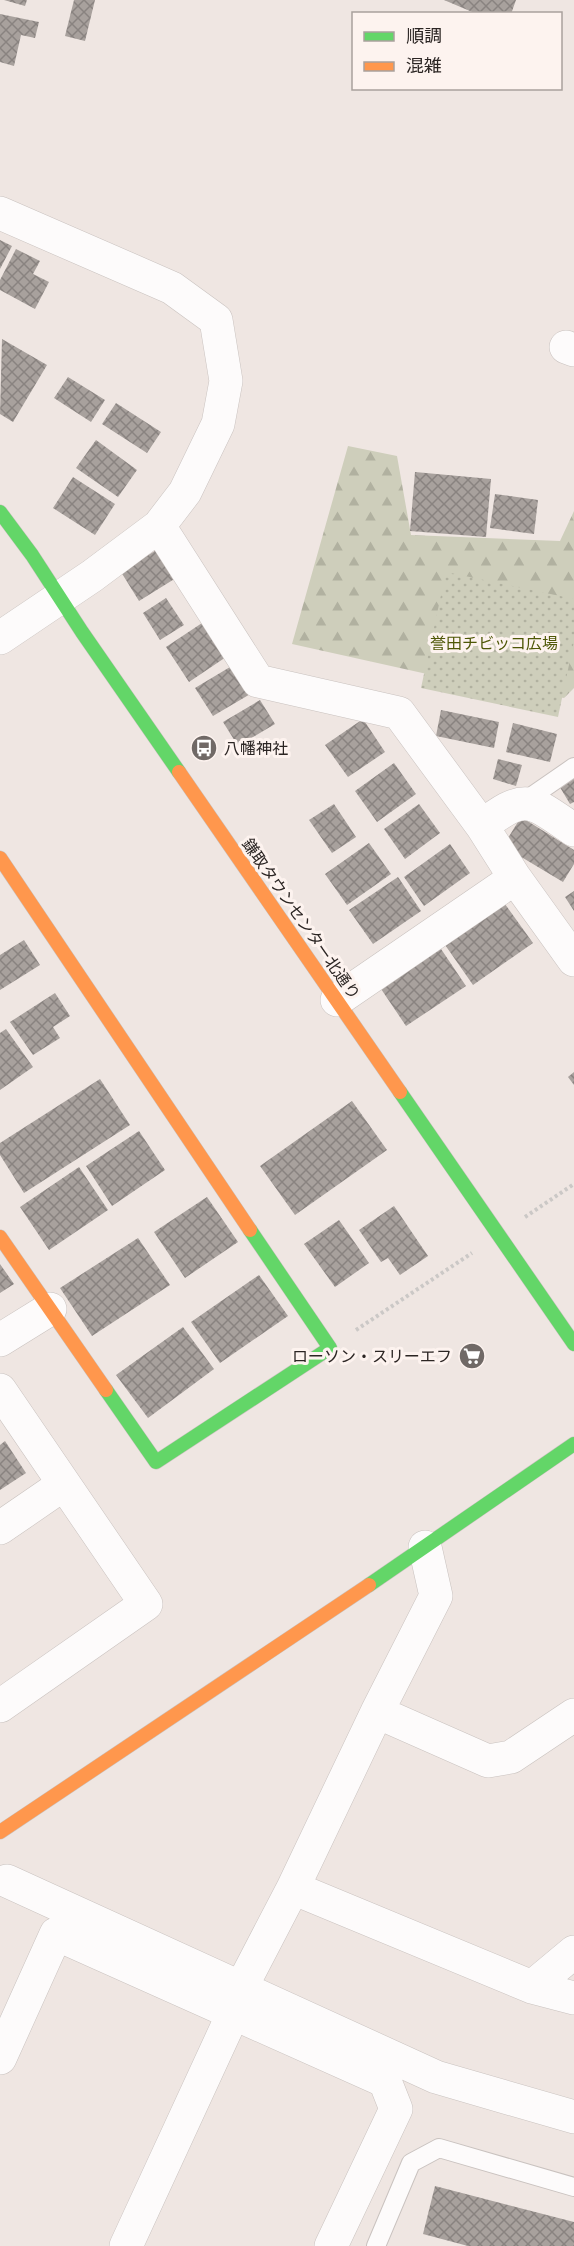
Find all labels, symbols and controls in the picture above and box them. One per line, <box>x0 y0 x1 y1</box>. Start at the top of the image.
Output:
legend <box>352 12 562 90</box>
text: 順調 <box>406 23 442 48</box>
text: 混雑 <box>406 53 442 78</box>
park label: 誉田チビッコ広場 <box>430 632 558 655</box>
bus stop icon: 八幡神社 <box>189 733 219 763</box>
place label: 八幡神社 <box>224 737 288 760</box>
street label: 鎌取タウンセンター北通り <box>237 834 365 1004</box>
supermarket icon: ローソン・スリーエフ <box>457 1341 487 1371</box>
place label: ローソン・スリーエフ <box>292 1345 452 1368</box>

